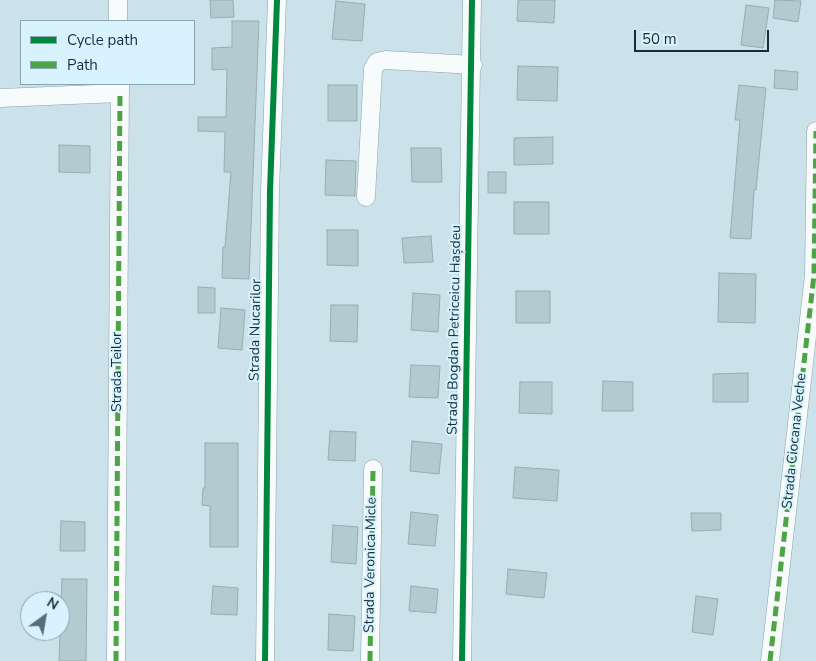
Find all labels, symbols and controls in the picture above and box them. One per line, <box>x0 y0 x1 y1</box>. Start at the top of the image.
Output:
legend <box>20 20 195 85</box>
scale bar <box>636 20 771 52</box>
text: 50 m <box>642 29 677 49</box>
text: Cycle path <box>67 30 138 50</box>
text: Path <box>67 55 98 75</box>
street label: Strada Bogdan Petriceicu Hașdeu <box>445 225 465 435</box>
street label: Strada Nucarilor <box>247 279 265 381</box>
street label: Strada Teilor <box>110 332 126 412</box>
street label: Strada Ciocana Veche <box>780 372 810 510</box>
street label: Strada Veronica Micle <box>361 497 381 633</box>
north arrow <box>20 591 70 641</box>
text: N <box>43 593 62 615</box>

